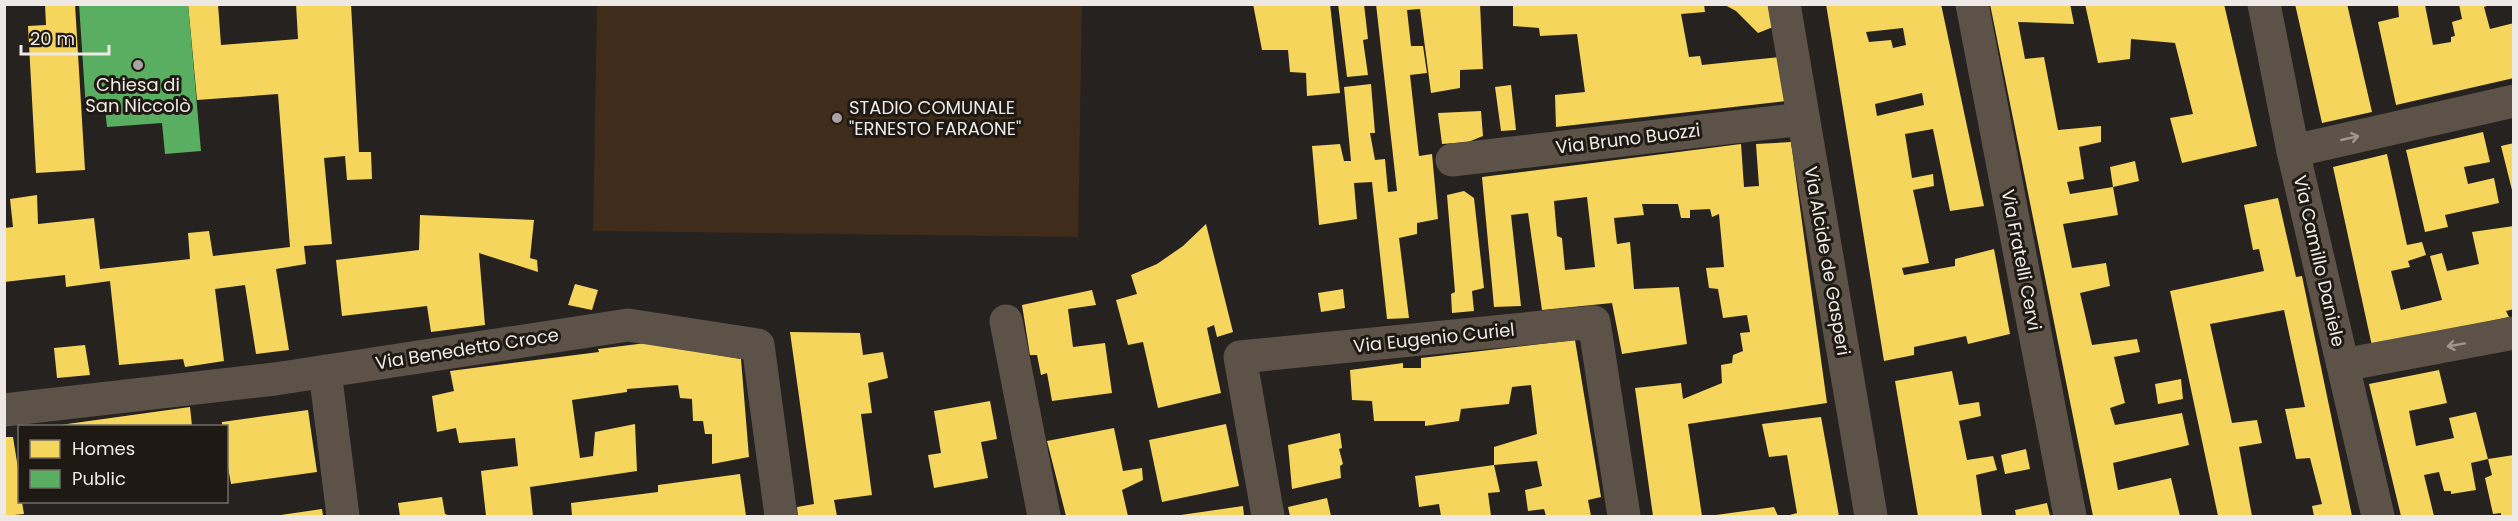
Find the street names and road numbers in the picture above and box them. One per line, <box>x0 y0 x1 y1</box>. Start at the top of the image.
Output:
street label: Via Bruno Buozzi <box>1554 117 1702 160</box>
street label: Via Alcide de Gasperi <box>1799 164 1856 358</box>
street label: Via Camillo Daniele <box>2288 173 2351 349</box>
street label: Via Fratelli Cervi <box>1996 187 2047 333</box>
street label: Via Eugenio Curiel <box>1352 317 1516 358</box>
street label: Via Benedetto Croce <box>373 322 560 375</box>

